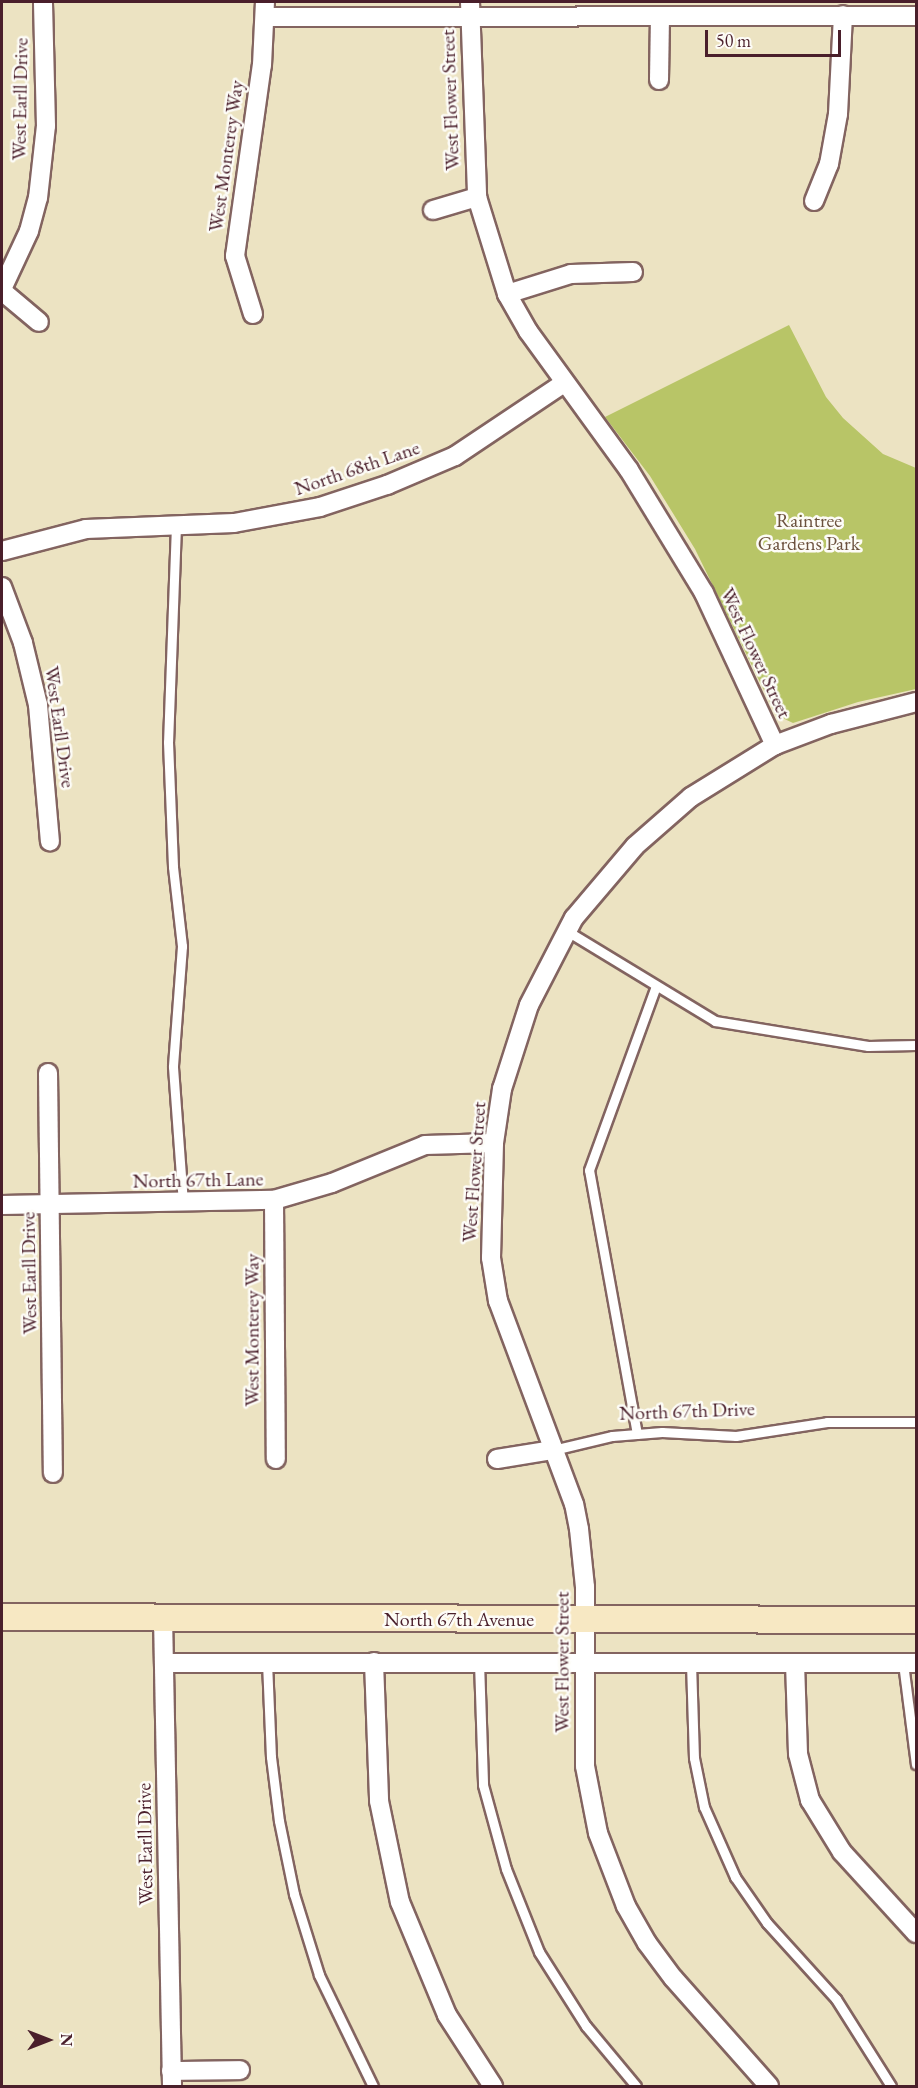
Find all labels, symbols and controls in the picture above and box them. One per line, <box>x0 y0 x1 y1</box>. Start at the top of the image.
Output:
scale bar <box>708 18 844 56</box>
street label: West Flower Street <box>436 29 464 171</box>
text: 50 m <box>716 29 751 52</box>
street label: West Earll Drive <box>7 37 33 161</box>
street label: West Monterey Way <box>203 79 249 233</box>
street label: North 68th Lane <box>291 435 423 501</box>
park label: Raintree Gardens Park <box>758 509 860 556</box>
street label: West Flower Street <box>715 584 797 722</box>
street label: West Earll Drive <box>40 665 80 789</box>
street label: West Flower Street <box>457 1101 491 1243</box>
street label: North 67th Lane <box>132 1167 264 1193</box>
street label: West Earll Drive <box>16 1211 42 1335</box>
street label: West Monterey Way <box>240 1253 264 1407</box>
street label: North 67th Drive <box>619 1397 755 1425</box>
street label: West Flower Street <box>550 1591 574 1733</box>
street label: North 67th Avenue <box>384 1607 534 1631</box>
street label: West Earll Drive <box>132 1782 158 1906</box>
north arrow <box>18 2010 78 2070</box>
text: N <box>56 2034 77 2046</box>

